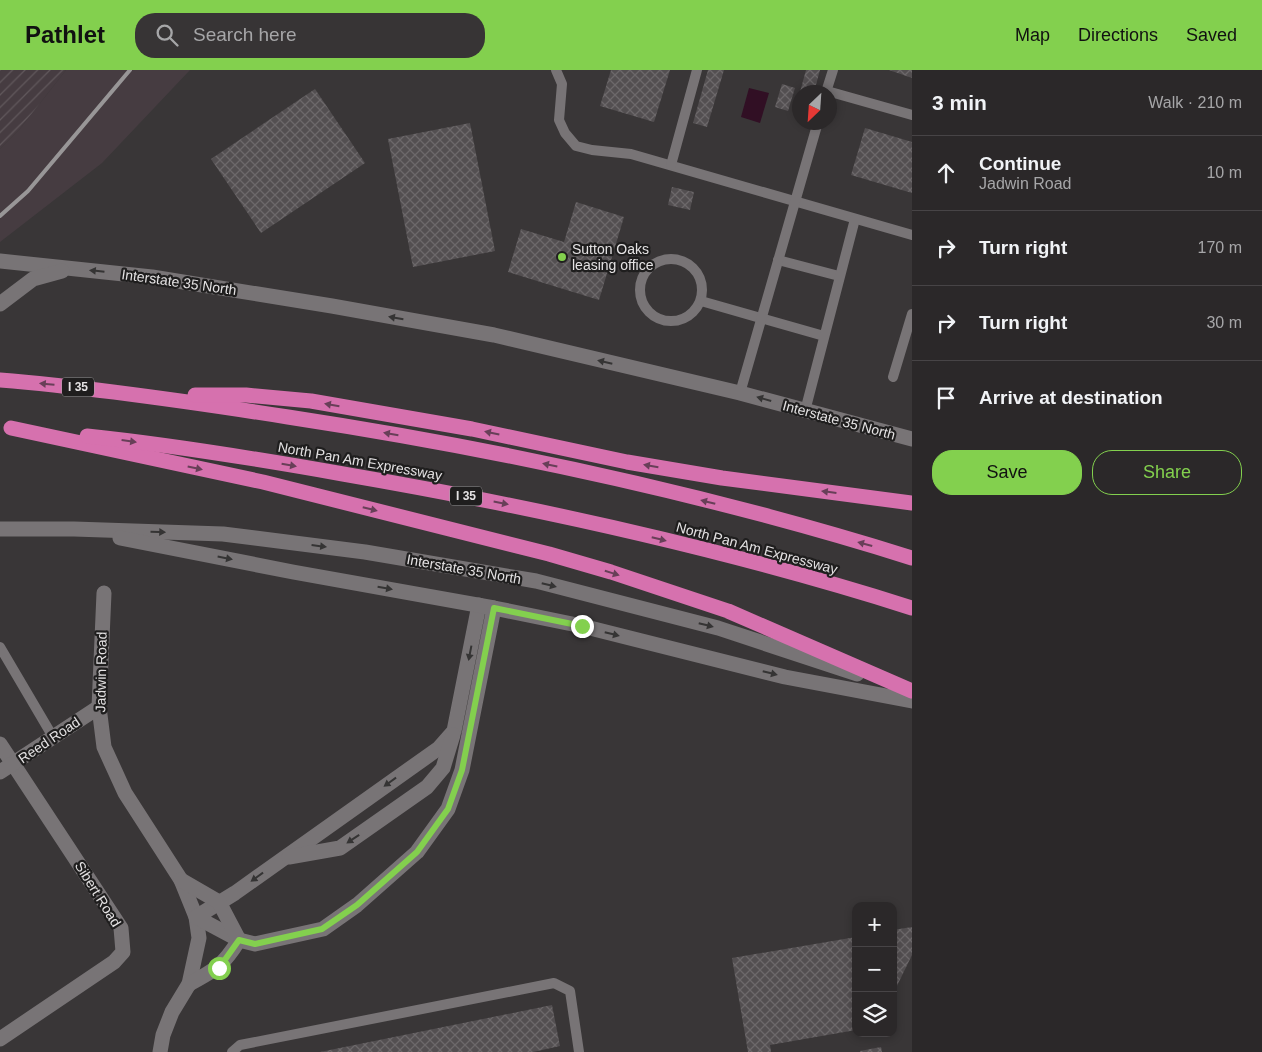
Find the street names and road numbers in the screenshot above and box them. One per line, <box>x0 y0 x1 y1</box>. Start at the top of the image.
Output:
street label: Interstate 35 North <box>120 266 238 298</box>
road number: I 35 <box>62 378 94 396</box>
street label: Interstate 35 North <box>781 397 897 443</box>
street label: North Pan Am Expressway <box>277 439 443 483</box>
road number: I 35 <box>450 486 482 506</box>
street label: North Pan Am Expressway <box>675 519 839 577</box>
street label: Interstate 35 North <box>406 551 522 587</box>
street label: Jadwin Road <box>92 631 110 713</box>
street label: Reed Road <box>15 714 83 766</box>
street label: Sibert Road <box>72 858 124 930</box>

